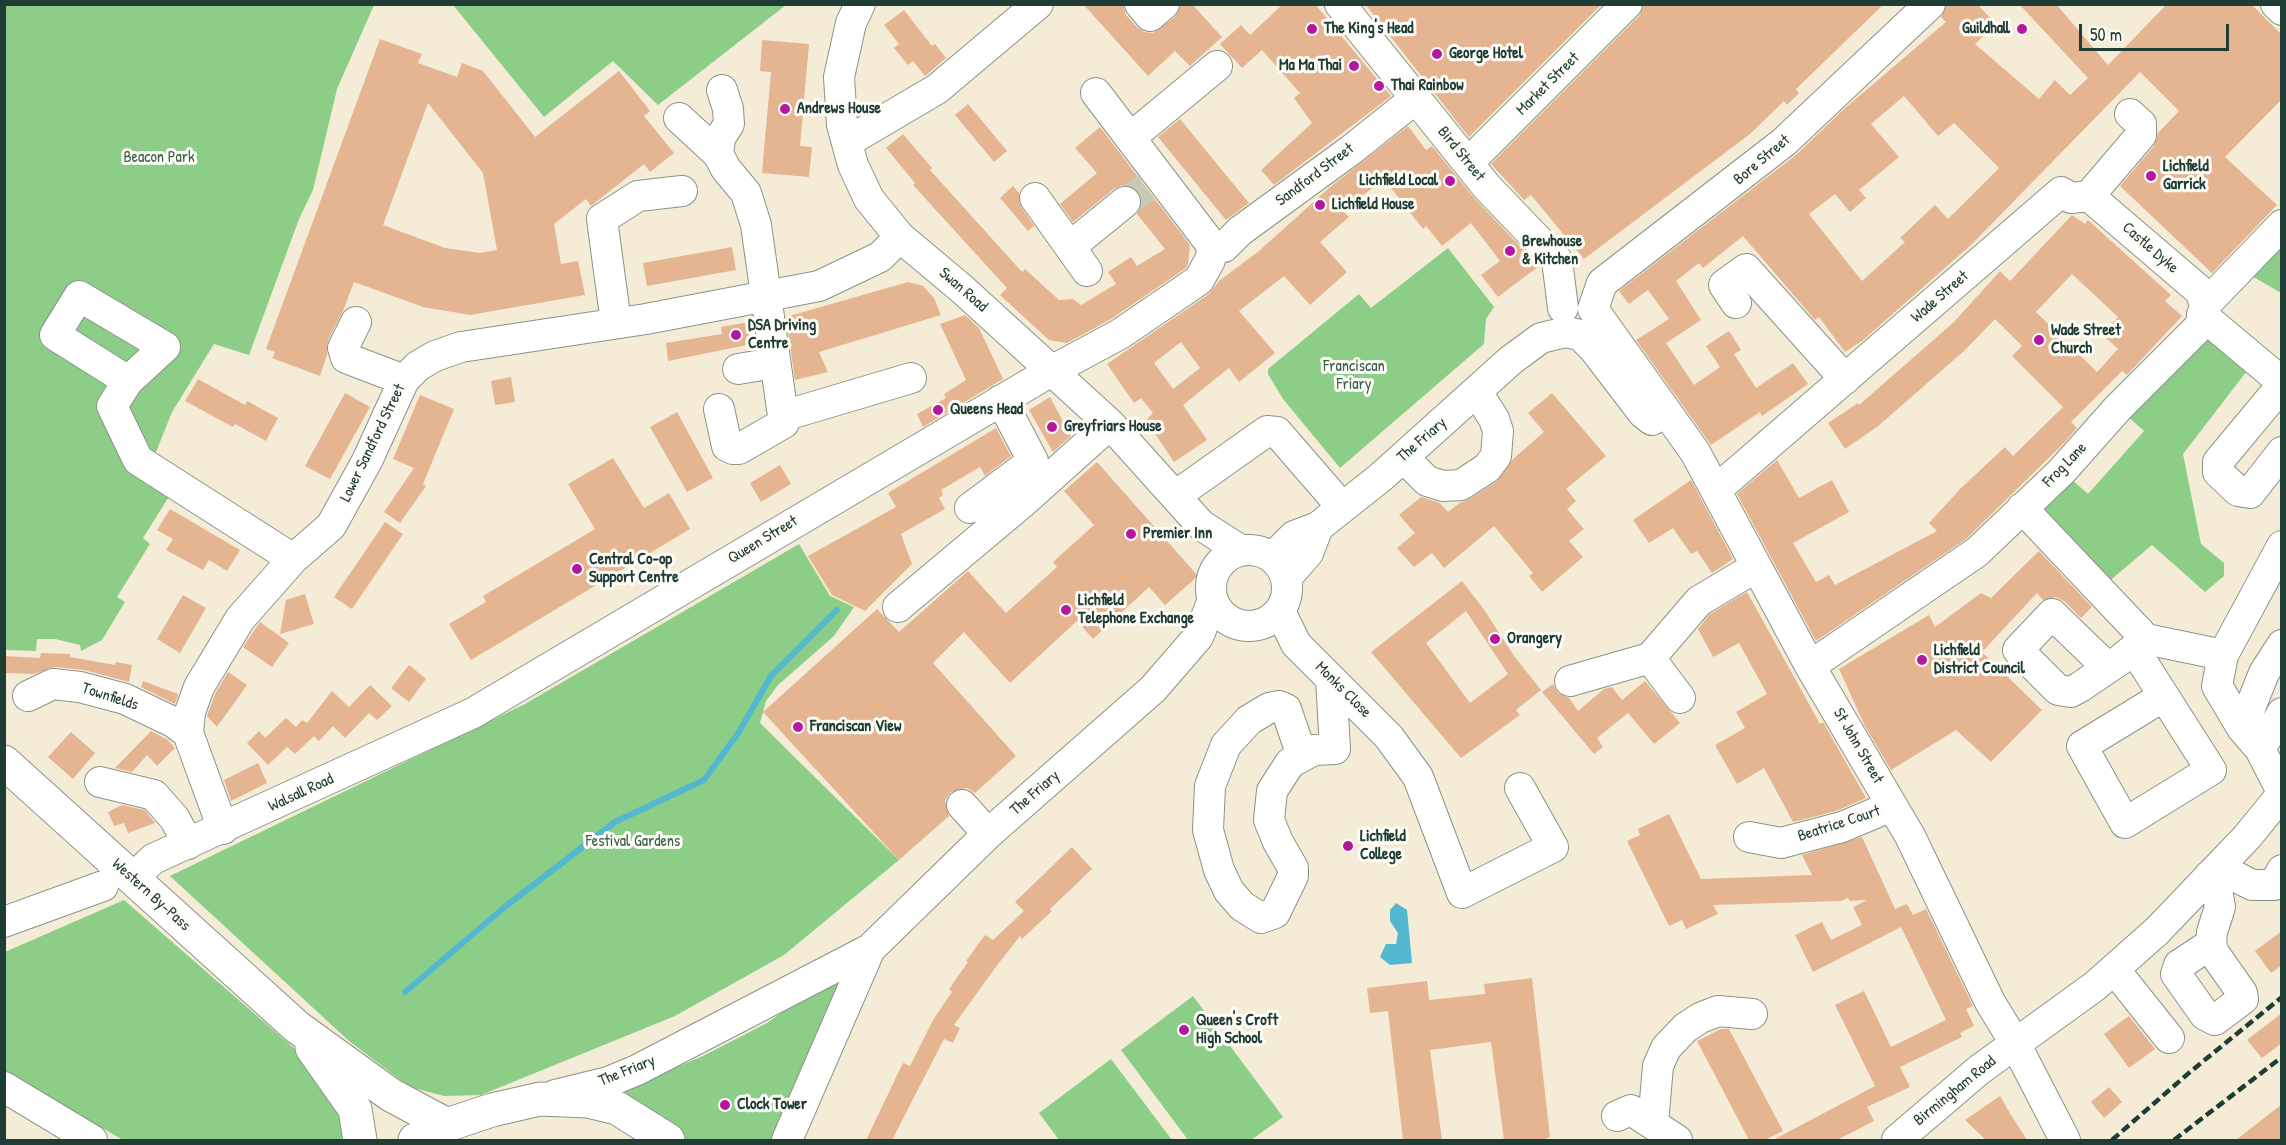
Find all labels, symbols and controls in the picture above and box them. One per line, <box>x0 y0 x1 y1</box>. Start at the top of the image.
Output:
scale bar <box>2082 12 2232 50</box>
place label: The King's Head <box>1324 19 1413 39</box>
place label: Guildhall <box>1962 19 2010 39</box>
marker: The King's Head <box>1305 22 1319 36</box>
marker: Guildhall <box>2015 22 2029 36</box>
text: 50 m <box>2090 22 2122 47</box>
place label: George Hotel <box>1449 44 1523 64</box>
marker: George Hotel <box>1430 47 1444 61</box>
street label: Market Street <box>1512 48 1584 120</box>
place label: Ma Ma Thai <box>1279 56 1342 76</box>
marker: Ma Ma Thai <box>1347 59 1361 73</box>
place label: Thai Rainbow <box>1391 76 1464 96</box>
marker: Thai Rainbow <box>1372 79 1386 93</box>
place label: Andrews House <box>797 99 881 119</box>
marker: Andrews House <box>778 102 792 116</box>
street label: Bird Street <box>1433 123 1489 185</box>
street label: Bore Street <box>1730 131 1794 189</box>
street label: Sandford Street <box>1272 139 1358 211</box>
park label: Beacon Park <box>123 148 195 168</box>
place label: Lichfield Garrick <box>2163 157 2209 195</box>
marker: Lichfield Garrick <box>2144 169 2158 183</box>
place label: Lichfield Local <box>1359 171 1438 191</box>
marker: Lichfield Local <box>1443 174 1457 188</box>
place label: Lichfield House <box>1332 195 1414 215</box>
marker: Lichfield House <box>1313 198 1327 212</box>
street label: Castle Dyke <box>2118 218 2182 278</box>
place label: Brewhouse & Kitchen <box>1522 232 1582 270</box>
marker: Brewhouse & Kitchen <box>1503 244 1517 258</box>
street label: Swan Road <box>935 264 991 316</box>
street label: Wade Street <box>1907 267 1973 327</box>
place label: DSA Driving Centre <box>748 316 816 354</box>
place label: Wade Street Church <box>2051 321 2121 359</box>
marker: DSA Driving Centre <box>729 328 743 342</box>
marker: Wade Street Church <box>2032 333 2046 347</box>
park label: Franciscan Friary <box>1323 357 1385 395</box>
street label: Lower Sandford Street <box>336 381 410 505</box>
place label: Queens Head <box>950 400 1023 420</box>
marker: Queens Head <box>931 403 945 417</box>
street label: The Friary <box>1393 413 1451 467</box>
place label: Greyfriars House <box>1064 417 1162 437</box>
marker: Greyfriars House <box>1045 420 1059 434</box>
street label: Frog Lane <box>2039 438 2091 492</box>
street label: Queen Street <box>725 512 801 568</box>
place label: Premier Inn <box>1143 524 1212 544</box>
marker: Premier Inn <box>1124 527 1138 541</box>
place label: Central Co-op Support Centre <box>589 550 679 588</box>
marker: Central Co-op Support Centre <box>570 562 584 576</box>
place label: Lichfield Telephone Exchange <box>1078 591 1194 629</box>
marker: Lichfield Telephone Exchange <box>1059 603 1073 617</box>
place label: Orangery <box>1507 629 1562 649</box>
marker: Orangery <box>1488 632 1502 646</box>
place label: Lichfield District Council <box>1934 641 2025 679</box>
marker: Lichfield District Council <box>1915 653 1929 667</box>
street label: Monks Close <box>1311 658 1375 722</box>
street label: Townfields <box>79 679 141 715</box>
street label: St John Street <box>1829 705 1887 787</box>
place label: Franciscan View <box>810 717 901 737</box>
marker: Franciscan View <box>791 720 805 734</box>
street label: The Friary <box>1006 766 1064 820</box>
street label: Walsall Road <box>265 770 337 816</box>
street label: Beatrice Court <box>1795 802 1883 846</box>
place label: Lichfield College <box>1360 827 1406 865</box>
park label: Festival Gardens <box>586 832 680 852</box>
marker: Lichfield College <box>1341 839 1355 853</box>
street label: Western By-Pass <box>108 855 194 935</box>
place label: Queen's Croft High School <box>1196 1011 1278 1049</box>
marker: Queen's Croft High School <box>1177 1023 1191 1037</box>
street label: The Friary <box>596 1051 658 1091</box>
street label: Birmingham Road <box>1910 1052 2000 1130</box>
place label: Clock Tower <box>737 1095 807 1115</box>
marker: Clock Tower <box>718 1098 732 1112</box>

